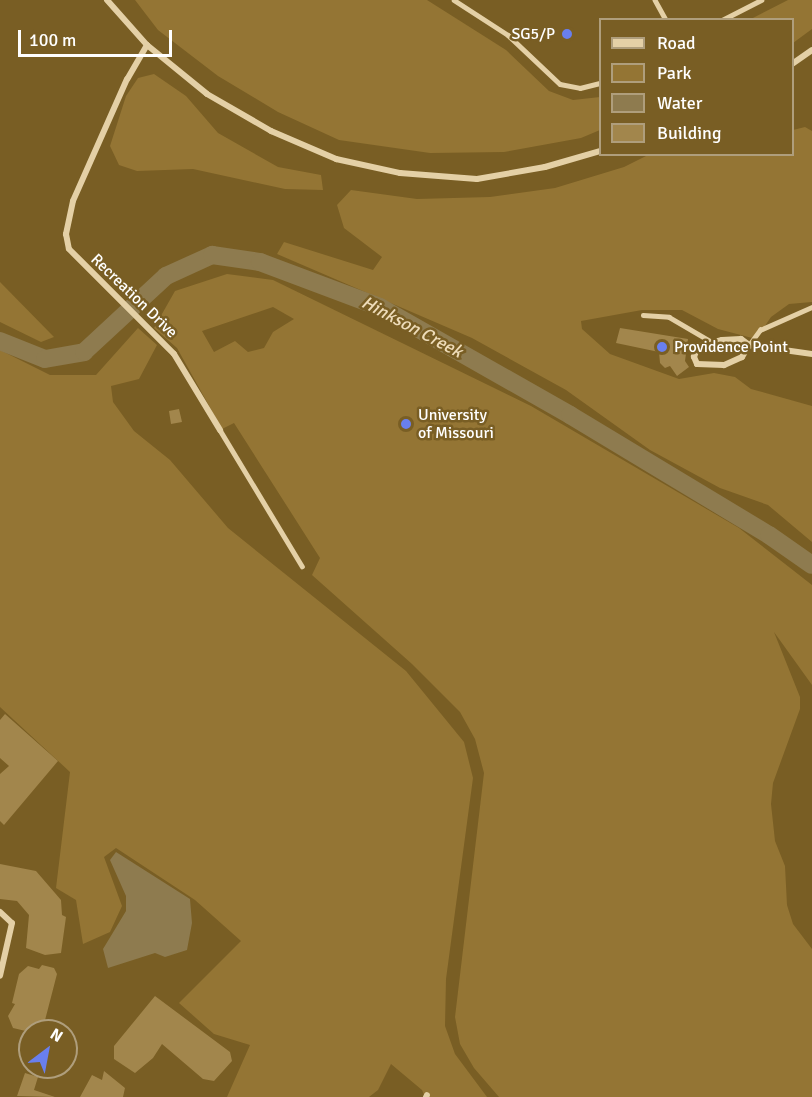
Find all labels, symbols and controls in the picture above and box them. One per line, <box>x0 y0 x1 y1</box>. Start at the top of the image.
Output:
scale bar <box>21 18 176 56</box>
legend <box>599 18 794 156</box>
place label: SG5/P <box>511 24 555 44</box>
marker: SG5/P <box>560 27 574 41</box>
text: 100 m <box>29 29 76 51</box>
text: Road <box>657 32 696 54</box>
text: Park <box>657 62 692 84</box>
text: Water <box>657 92 702 114</box>
text: Building <box>657 122 721 144</box>
street label: Recreation Drive <box>87 250 181 342</box>
water label: Hinkson Creek <box>358 291 466 363</box>
place label: Providence Point <box>674 337 788 357</box>
marker: Providence Point <box>655 340 669 354</box>
place label: University of Missouri <box>418 405 494 443</box>
marker: University of Missouri <box>399 417 413 431</box>
north arrow <box>18 1019 78 1079</box>
text: N <box>46 1024 66 1047</box>

